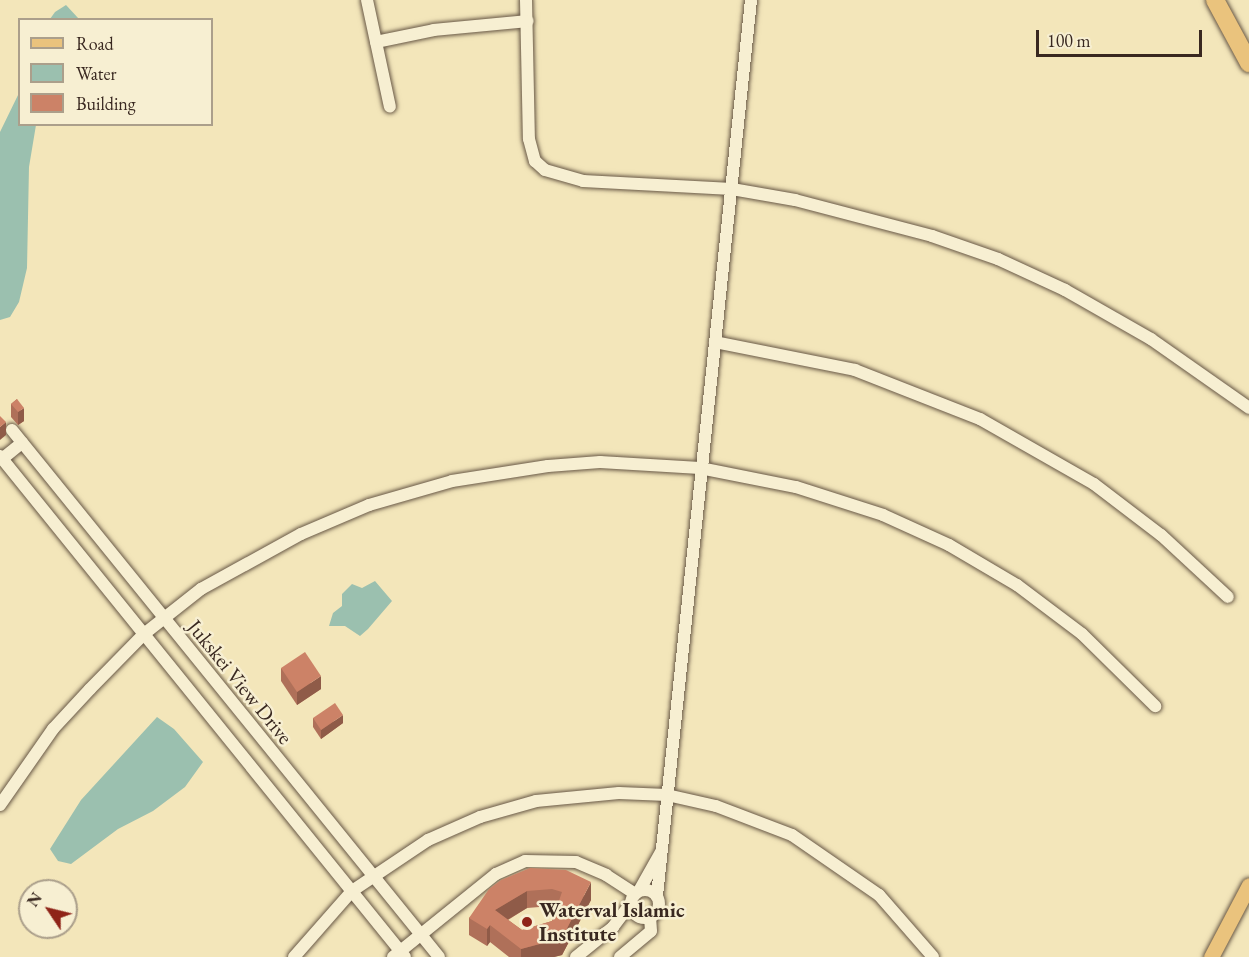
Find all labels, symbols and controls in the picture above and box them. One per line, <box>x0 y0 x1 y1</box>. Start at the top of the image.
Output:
legend <box>18 18 213 126</box>
scale bar <box>1039 18 1206 56</box>
text: 100 m <box>1047 29 1091 52</box>
text: Road <box>76 32 114 55</box>
text: Water <box>76 62 117 85</box>
text: Building <box>76 92 136 115</box>
street label: Jukskei View Drive <box>182 615 298 749</box>
north arrow <box>18 879 78 939</box>
text: N <box>22 888 47 911</box>
place label: Waterval Islamic Institute <box>539 897 685 947</box>
marker: Waterval Islamic Institute <box>520 915 534 929</box>

